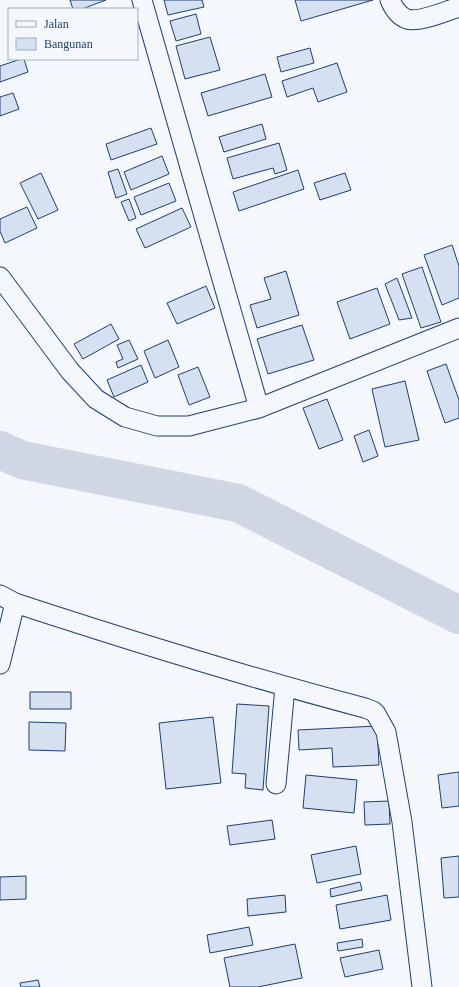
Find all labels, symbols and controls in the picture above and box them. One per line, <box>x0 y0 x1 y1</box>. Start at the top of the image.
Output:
legend <box>8 8 138 60</box>
text: Jalan <box>44 17 69 31</box>
text: Bangunan <box>44 37 93 51</box>

